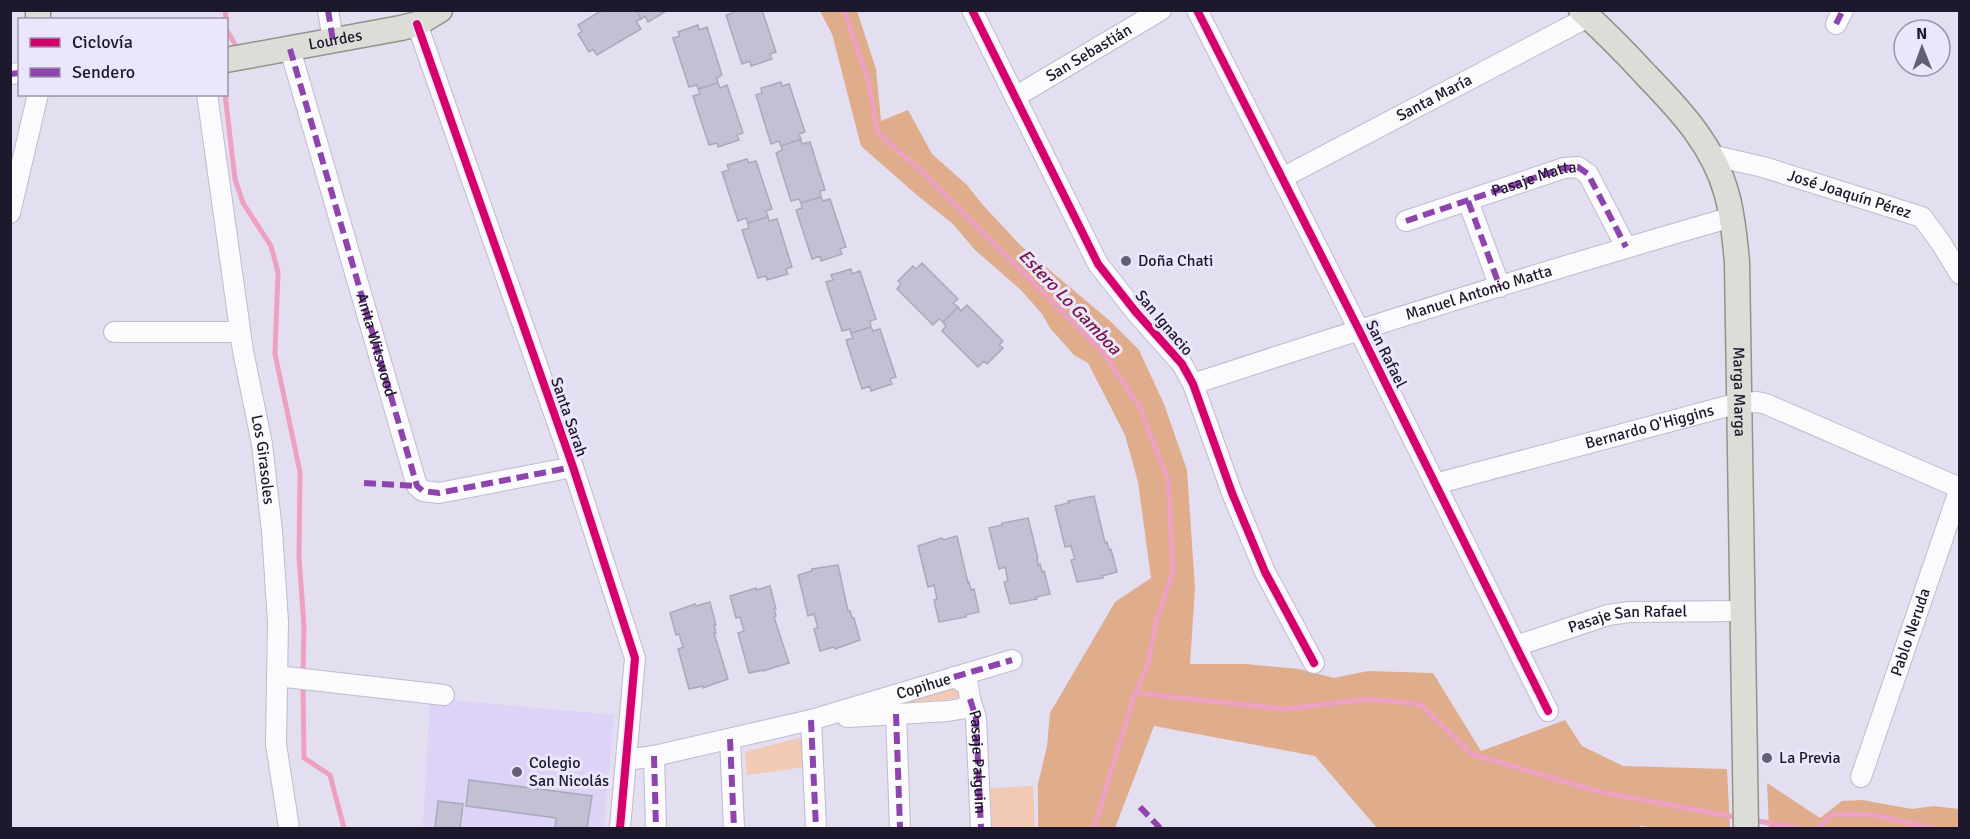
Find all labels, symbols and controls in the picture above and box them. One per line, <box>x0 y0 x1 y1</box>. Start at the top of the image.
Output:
legend <box>18 18 228 96</box>
north arrow <box>1892 18 1952 78</box>
street label: San Sebastián <box>1042 20 1136 86</box>
text: N <box>1916 24 1927 44</box>
street label: Lourdes <box>307 25 364 55</box>
text: Ciclovía <box>72 31 133 53</box>
text: Sendero <box>72 61 135 83</box>
street label: Santa María <box>1393 70 1475 126</box>
street label: Pasaje Matta <box>1489 157 1577 202</box>
street label: José Joaquín Pérez <box>1785 165 1914 223</box>
water label: Estero Lo Gamboa <box>1014 245 1126 360</box>
place label: Doña Chati <box>1138 251 1213 271</box>
marker: Doña Chati <box>1119 254 1133 268</box>
street label: Manuel Antonio Matta <box>1403 261 1554 325</box>
street label: San Ignacio <box>1131 286 1197 360</box>
street label: Anita Witswood <box>351 291 400 399</box>
street label: San Rafael <box>1361 317 1411 391</box>
street label: Marga Marga <box>1728 346 1750 437</box>
street label: Santa Sarah <box>546 375 592 459</box>
street label: Bernardo O'Higgins <box>1583 400 1716 454</box>
street label: Los Girasoles <box>246 413 279 505</box>
street label: Pablo Neruda <box>1886 586 1935 679</box>
street label: Pasaje San Rafael <box>1565 601 1688 638</box>
street label: Copihue <box>894 669 953 704</box>
street label: Pasaje Palguim <box>964 708 990 814</box>
place label: La Previa <box>1779 748 1841 768</box>
marker: La Previa <box>1760 751 1774 765</box>
place label: Colegio San Nicolás <box>529 753 609 791</box>
marker: Colegio San Nicolás <box>510 765 524 779</box>

